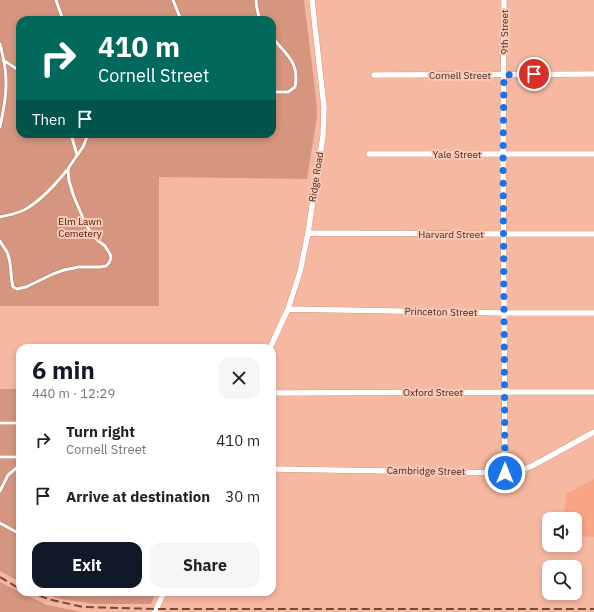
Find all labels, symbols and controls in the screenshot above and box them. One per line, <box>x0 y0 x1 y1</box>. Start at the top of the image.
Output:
street label: 9th Street <box>498 9 511 54</box>
text: 410 m <box>98 28 180 65</box>
icon: right <box>32 32 84 84</box>
pin <box>517 57 551 91</box>
icon: arrive <box>523 63 545 85</box>
text: Cornell Street <box>98 64 209 87</box>
street label: Cornell Street <box>429 69 491 82</box>
icon: arrive <box>74 108 96 130</box>
text: Then <box>32 110 66 129</box>
street label: Yale Street <box>433 148 482 161</box>
street label: Ridge Road <box>306 151 326 203</box>
park label: Elm Lawn Cemetery <box>58 215 102 240</box>
street label: Harvard Street <box>418 228 484 241</box>
street label: Princeton Street <box>404 305 478 319</box>
text: 6 min <box>32 354 95 386</box>
button: close <box>218 357 260 399</box>
text: 440 m · 12:29 <box>32 385 115 402</box>
street label: Oxford Street <box>403 386 464 399</box>
text: Turn right <box>66 422 135 441</box>
icon: right <box>32 429 54 451</box>
text: 410 m <box>216 431 260 450</box>
text: Cornell Street <box>66 441 146 458</box>
position arrow <box>484 452 526 494</box>
street label: Cambridge Street <box>387 464 466 478</box>
icon: arrive <box>32 485 54 507</box>
text: Arrive at destination <box>66 487 210 506</box>
text: 30 m <box>225 487 260 506</box>
map controls <box>542 512 582 600</box>
button: sound <box>542 512 582 552</box>
button: Exit <box>32 542 142 588</box>
button: Share <box>150 542 260 588</box>
button: search <box>542 560 582 600</box>

